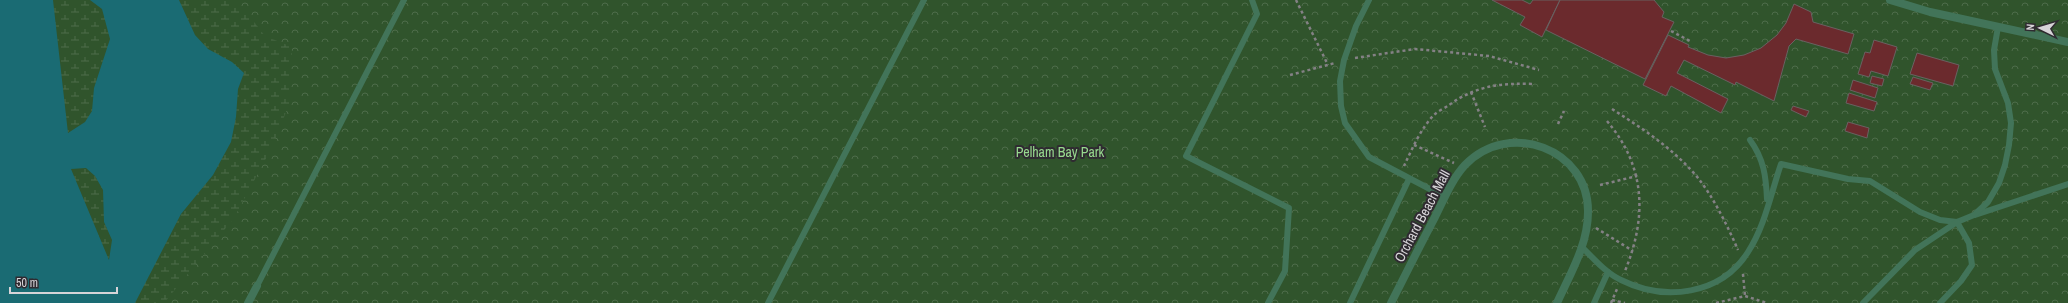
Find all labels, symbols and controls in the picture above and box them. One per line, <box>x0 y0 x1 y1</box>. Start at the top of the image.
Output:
north arrow <box>2020 8 2060 48</box>
text: N <box>2023 23 2037 31</box>
park label: Pelham Bay Park <box>1016 143 1105 161</box>
street label: Orchard Beach Mall <box>1390 167 1454 265</box>
scale bar <box>10 269 117 295</box>
text: 50 m <box>16 275 38 291</box>

